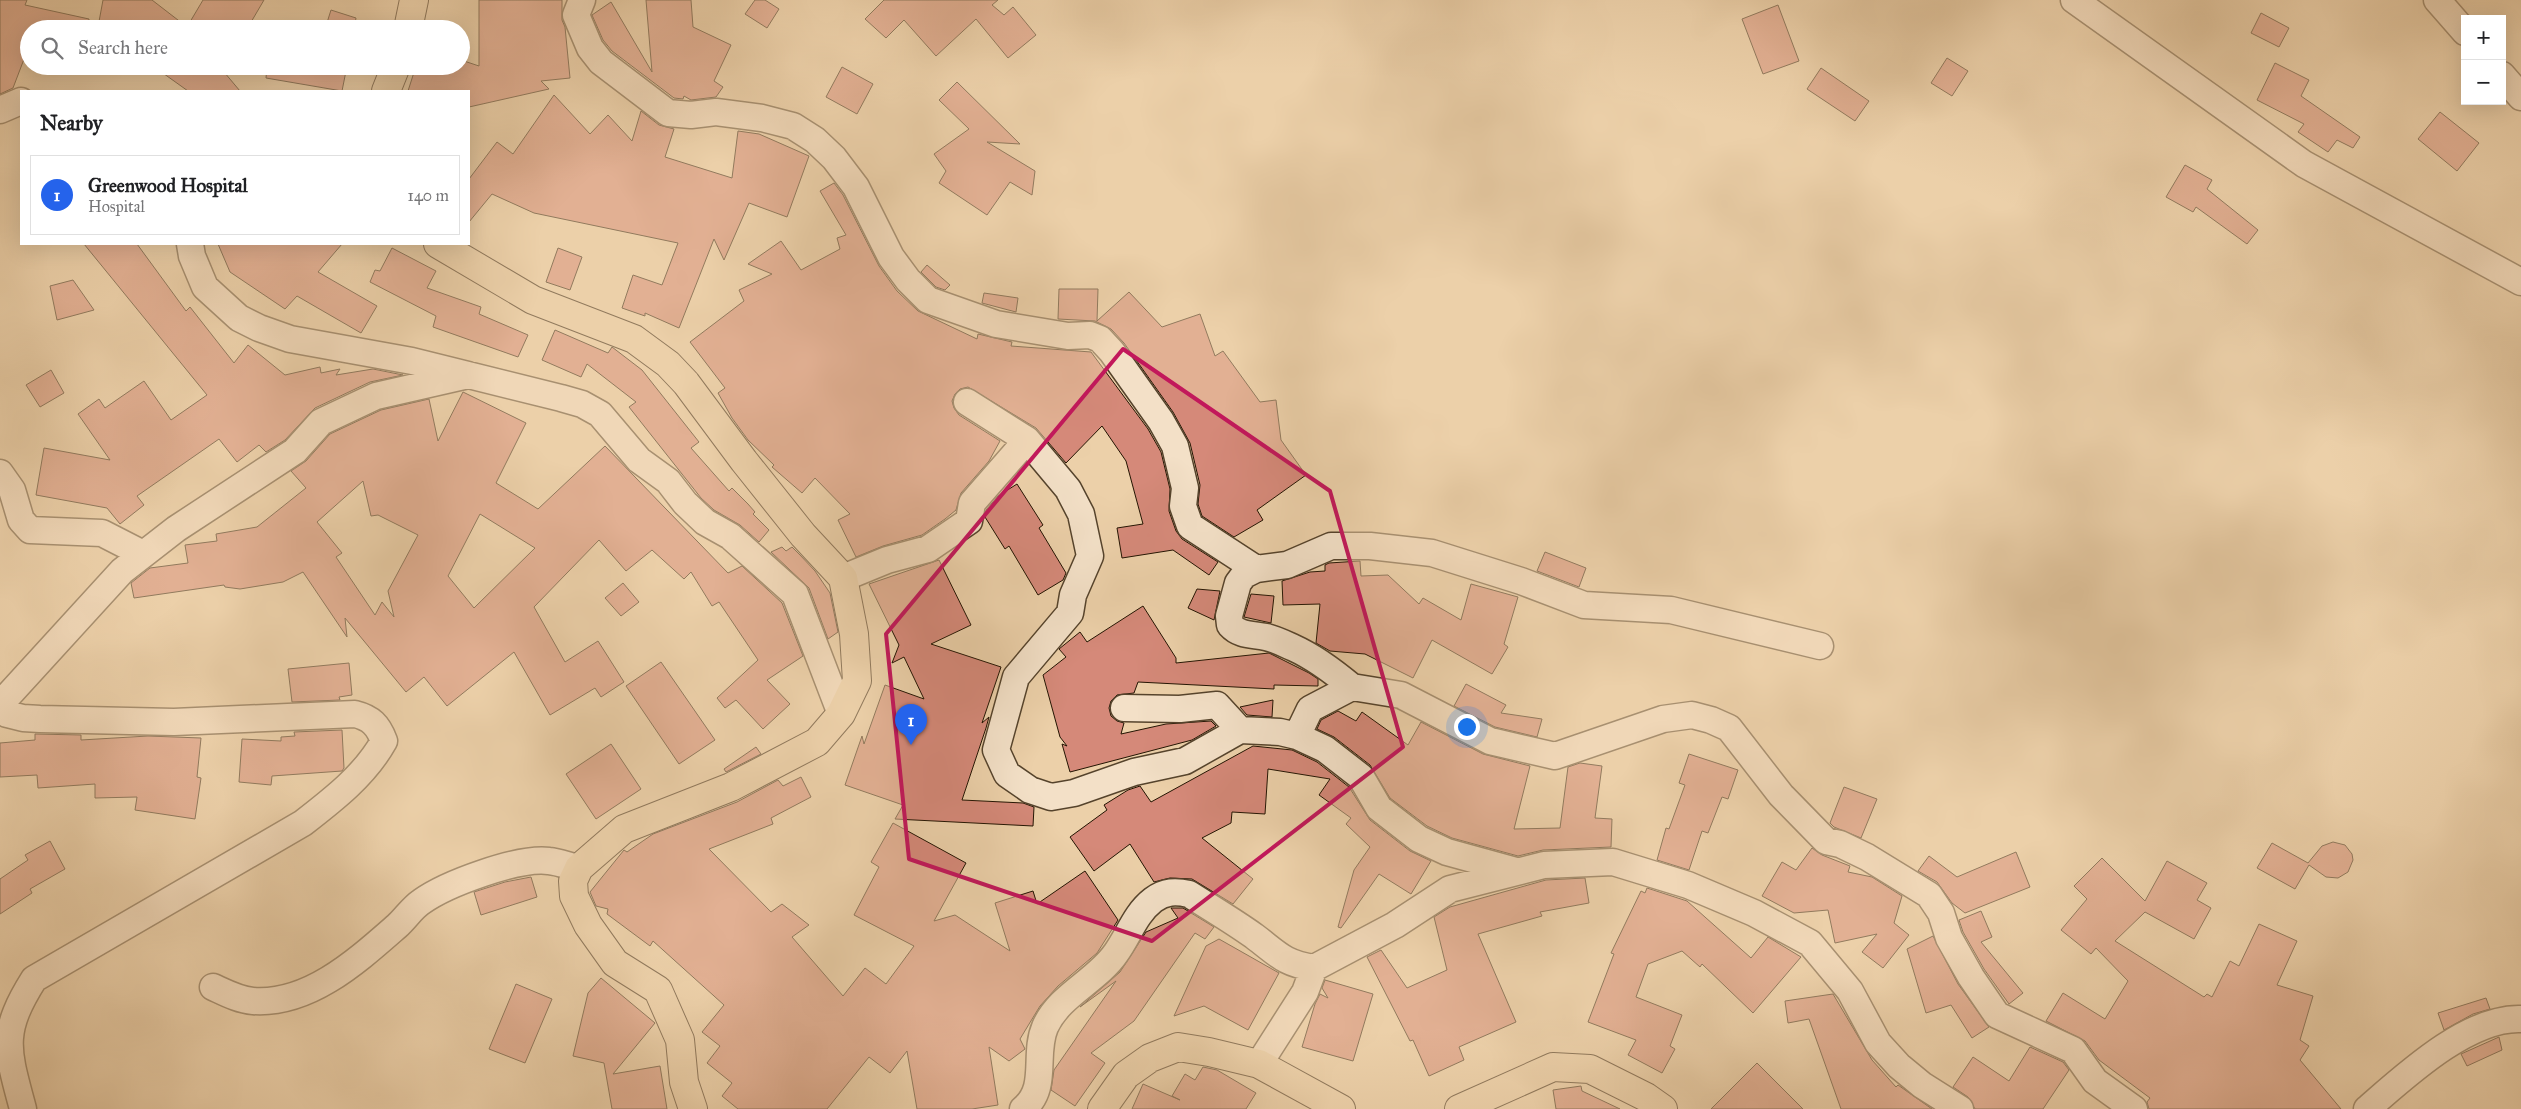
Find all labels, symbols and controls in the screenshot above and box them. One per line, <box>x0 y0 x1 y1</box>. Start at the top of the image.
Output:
map controls <box>2461 15 2506 105</box>
button: + <box>2461 15 2506 60</box>
search box <box>20 20 470 75</box>
icon: search <box>38 34 66 62</box>
text: Search here <box>78 36 168 59</box>
button: − <box>2461 60 2506 105</box>
text: Nearby <box>40 110 103 136</box>
text: Greenwood Hospital <box>88 174 248 197</box>
text: 1 <box>54 186 60 205</box>
text: 140 m <box>408 186 449 205</box>
text: Hospital <box>88 197 145 216</box>
pin: 1 <box>895 704 927 745</box>
your location <box>1454 714 1480 740</box>

